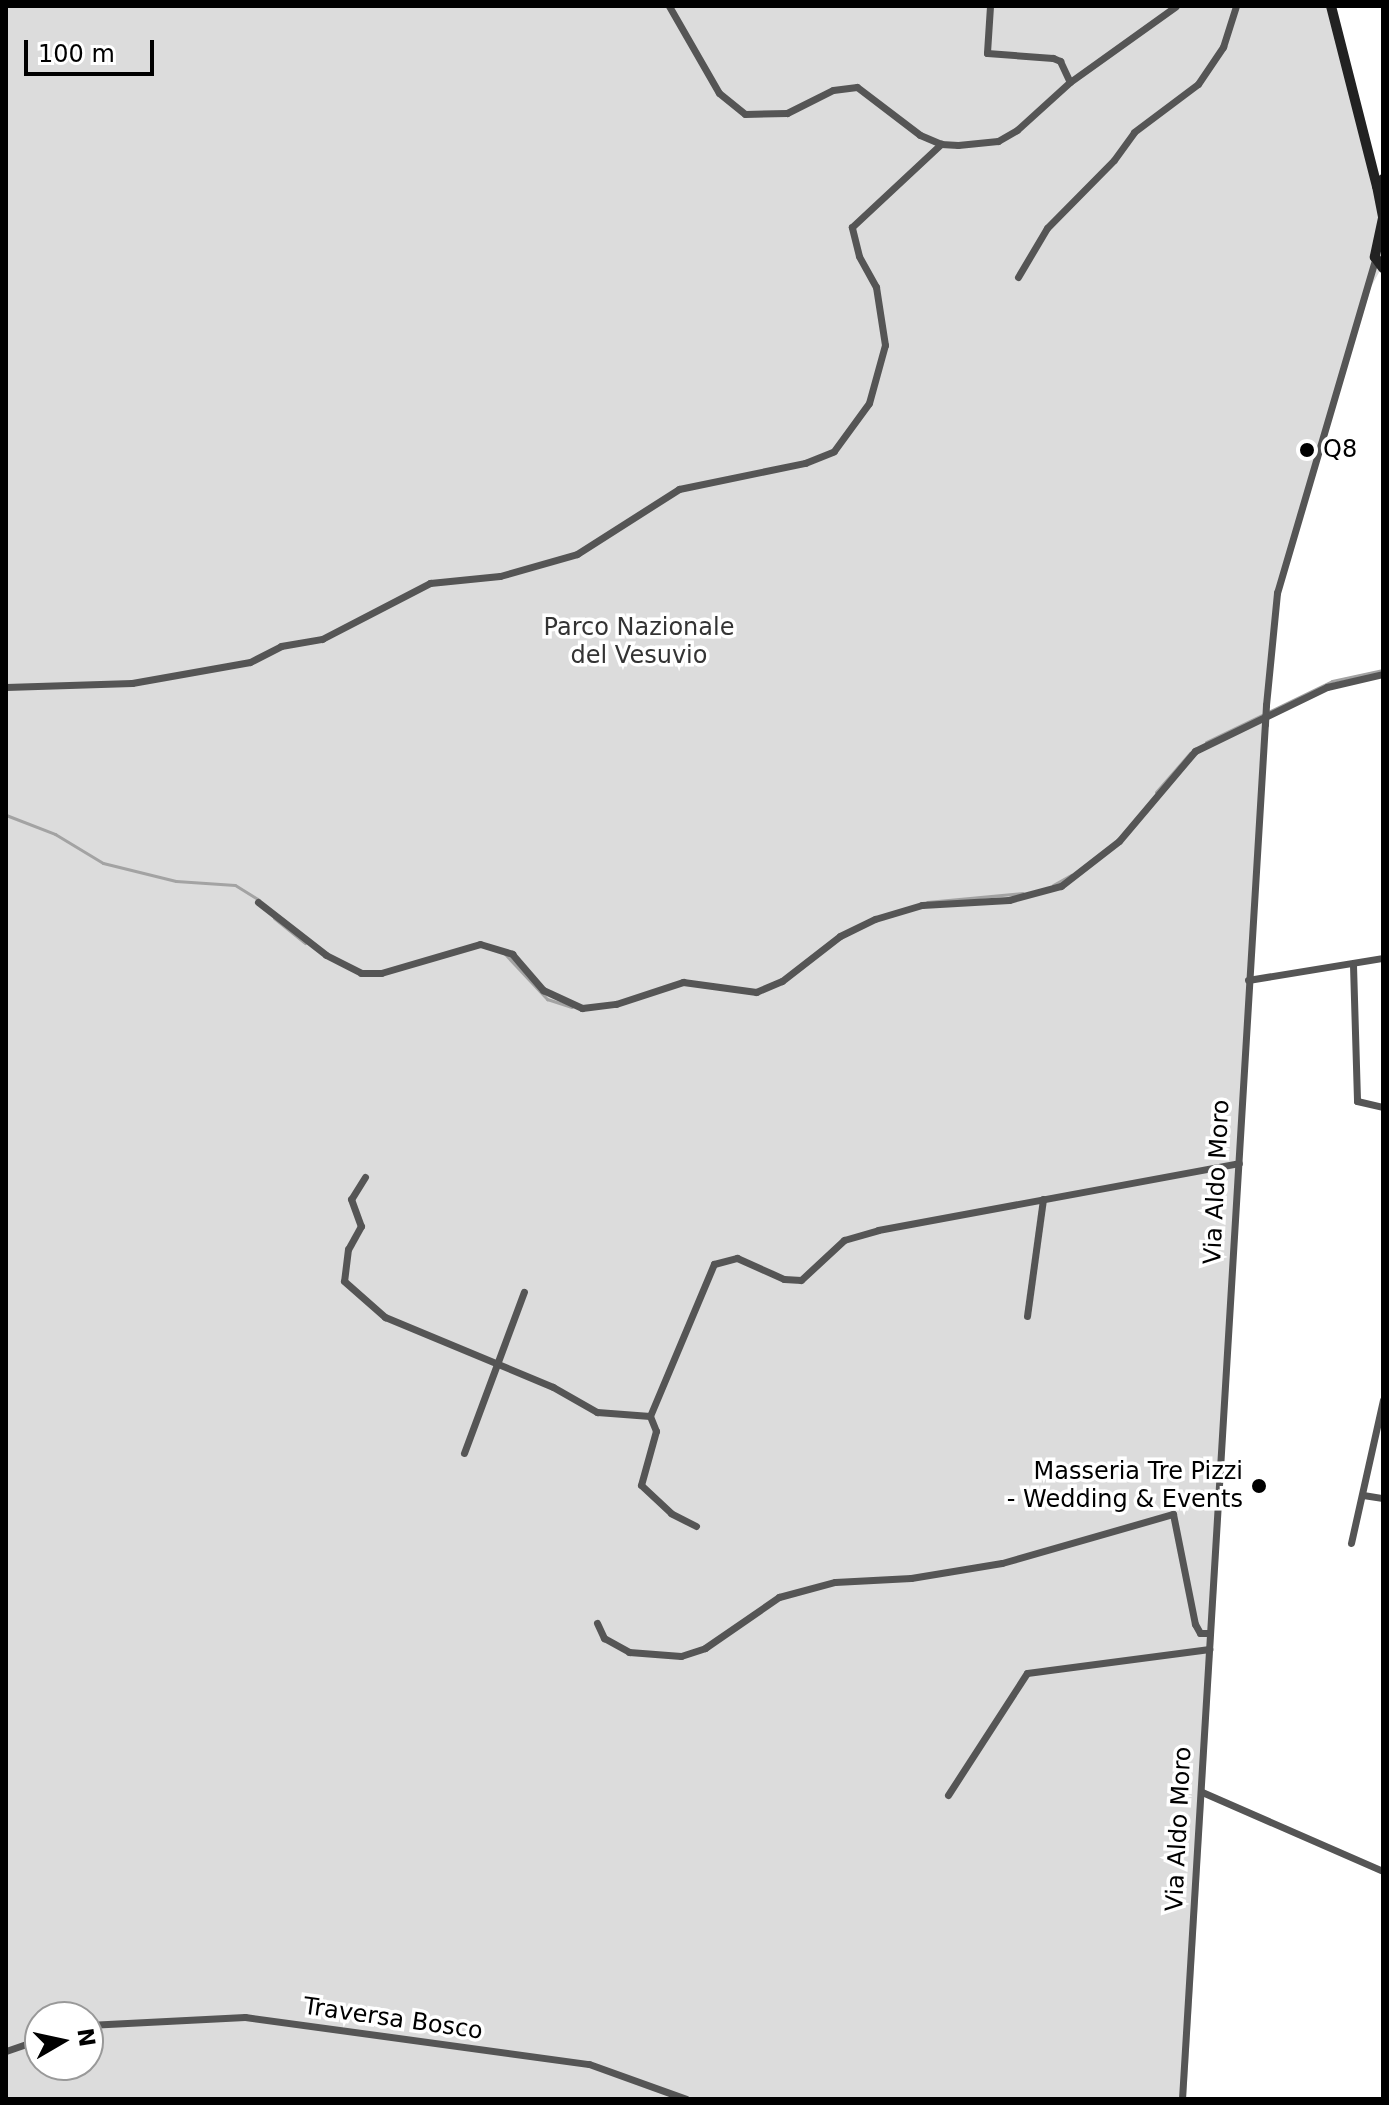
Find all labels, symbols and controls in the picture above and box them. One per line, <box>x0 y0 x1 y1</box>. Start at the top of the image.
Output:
scale bar <box>28 24 158 74</box>
text: 100 m <box>38 40 115 68</box>
place label: Q8 <box>1323 436 1357 464</box>
marker: Q8 <box>1298 441 1316 459</box>
park label: Parco Nazionale del Vesuvio <box>544 614 734 670</box>
street label: Via Aldo Moro <box>1198 1099 1236 1265</box>
place label: Masseria Tre Pizzi - Wedding & Events <box>1007 1458 1243 1514</box>
marker: Masseria Tre Pizzi - Wedding & Events <box>1250 1477 1268 1495</box>
street label: Via Aldo Moro <box>1160 1746 1198 1912</box>
street label: Traversa Bosco <box>301 1992 485 2046</box>
north arrow <box>24 2001 104 2081</box>
text: N <box>72 2026 100 2049</box>

